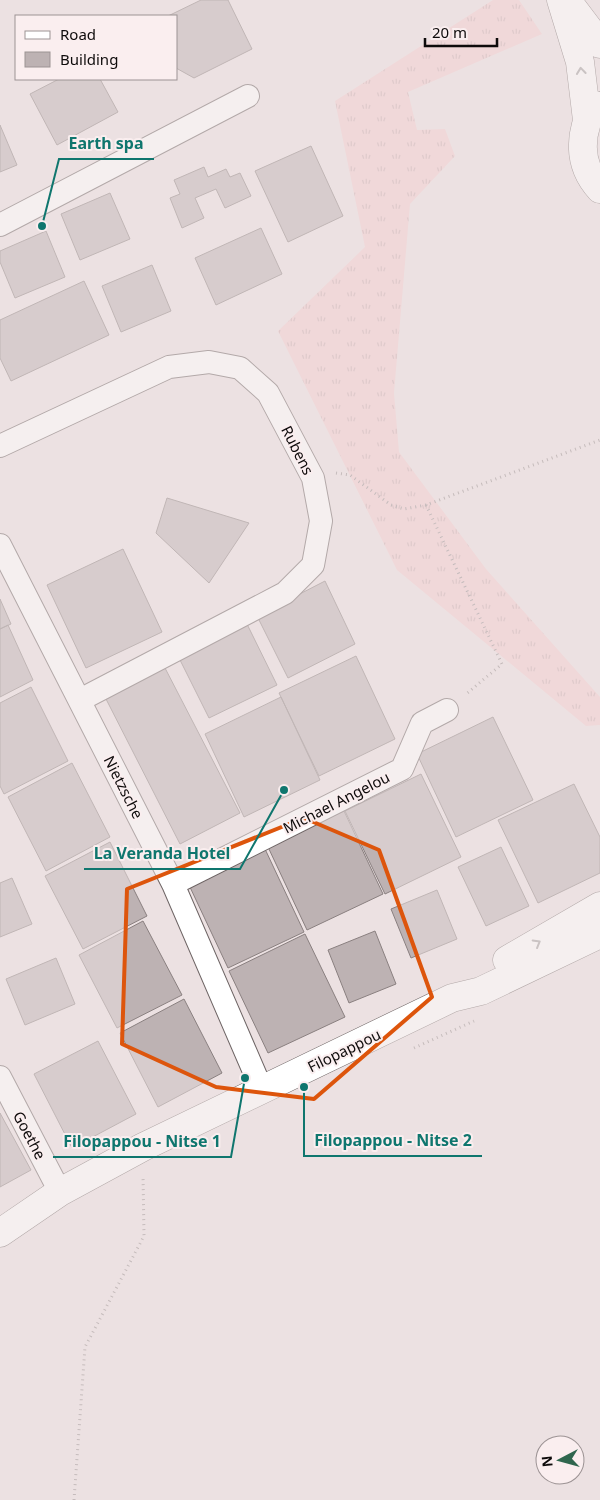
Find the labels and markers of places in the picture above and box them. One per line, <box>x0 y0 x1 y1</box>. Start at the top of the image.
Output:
callout: Earth spa <box>59 128 154 159</box>
callout: La Veranda Hotel <box>84 838 240 869</box>
callout: Filopappou - Nitse 2 <box>304 1125 482 1156</box>
callout: Filopappou - Nitse 1 <box>53 1126 231 1157</box>

